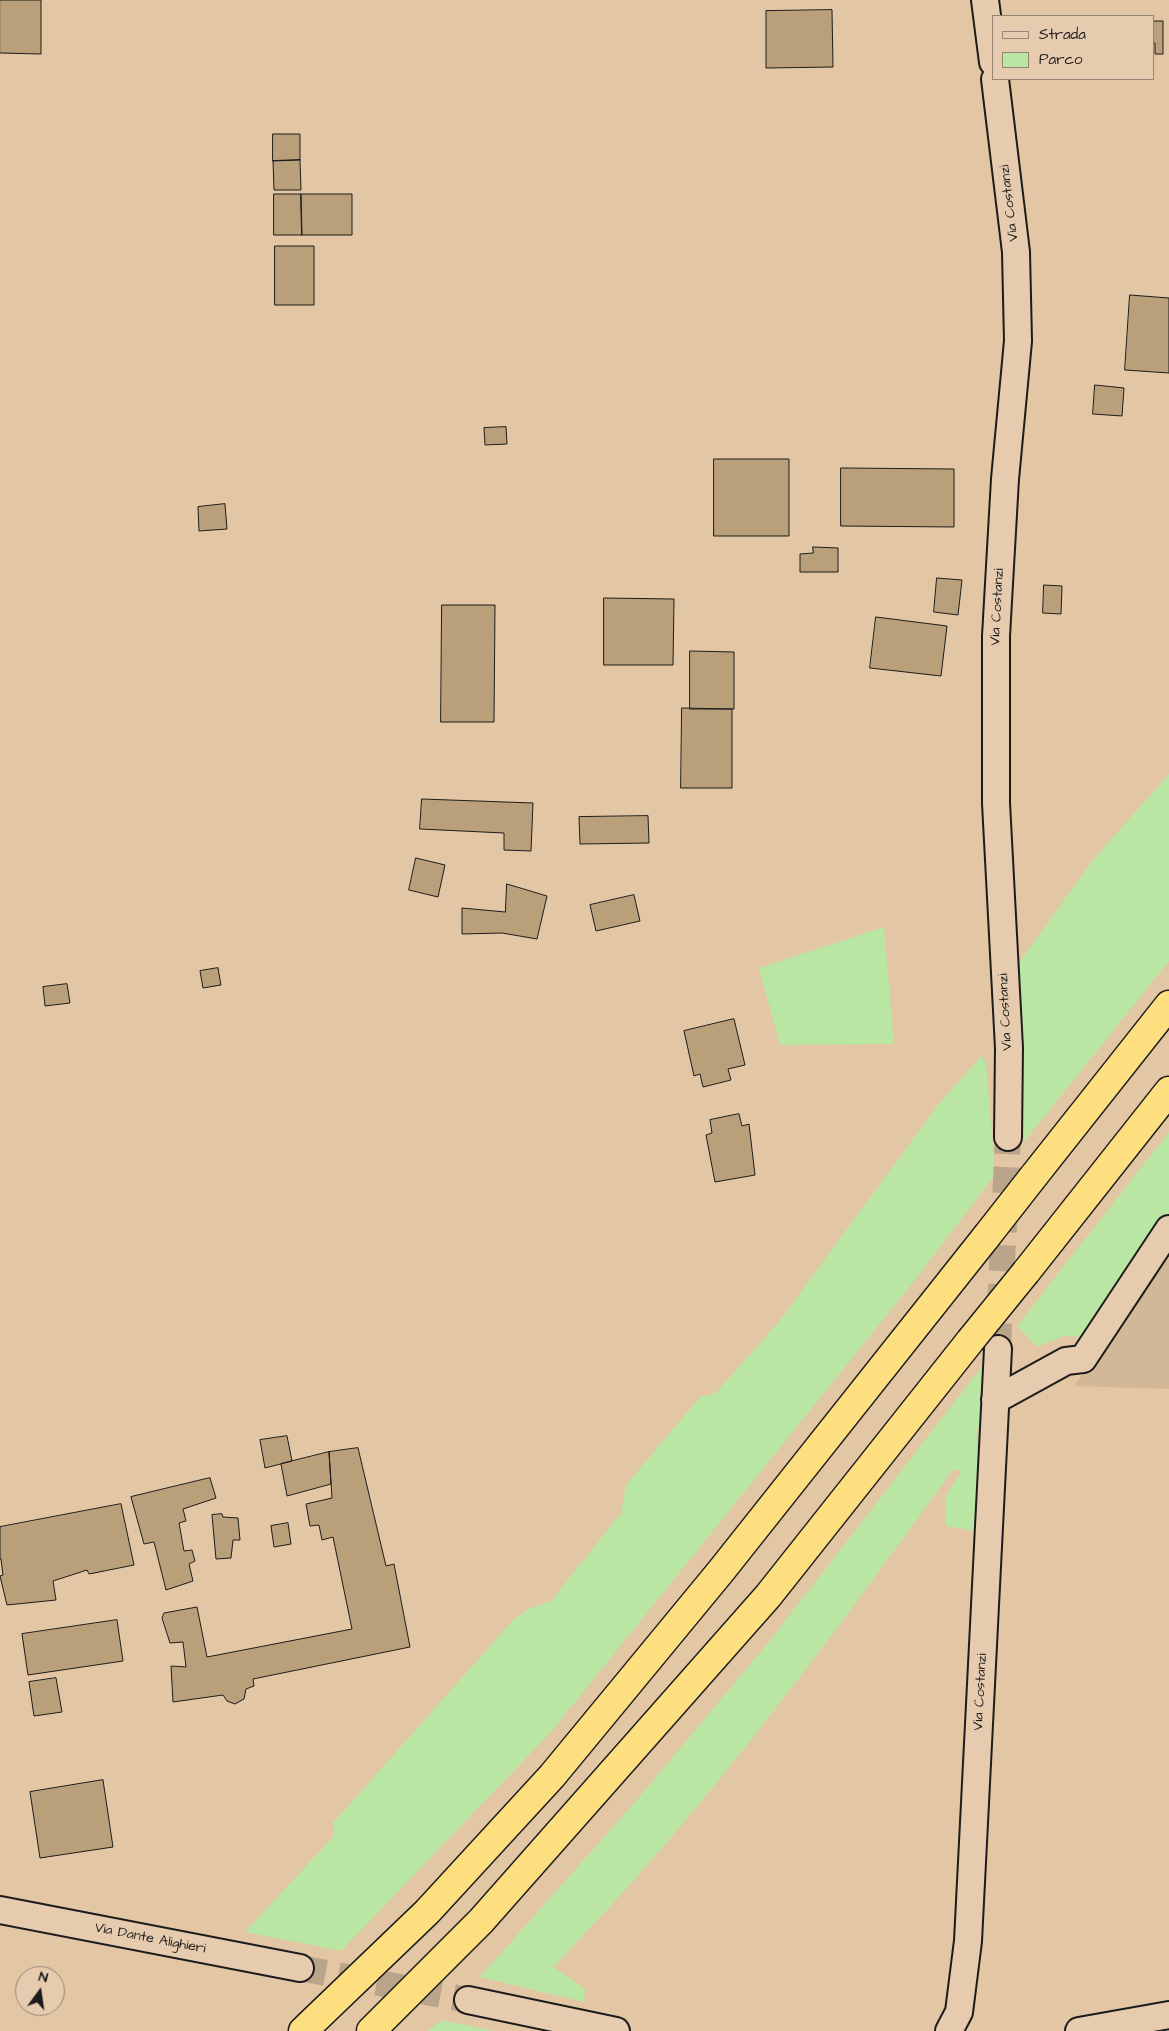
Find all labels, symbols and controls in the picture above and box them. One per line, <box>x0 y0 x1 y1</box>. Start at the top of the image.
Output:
legend <box>992 15 1154 80</box>
text: Strada <box>1039 24 1086 45</box>
text: Parco <box>1039 49 1082 70</box>
street label: Via Costanzi <box>997 164 1023 242</box>
street label: Via Costanzi <box>988 568 1008 646</box>
street label: Via Costanzi <box>996 973 1016 1051</box>
street label: Via Costanzi <box>971 1653 991 1731</box>
street label: Via Dante Alighieri <box>93 1920 207 1958</box>
north arrow <box>15 1966 65 2016</box>
text: N <box>37 1967 50 1988</box>

